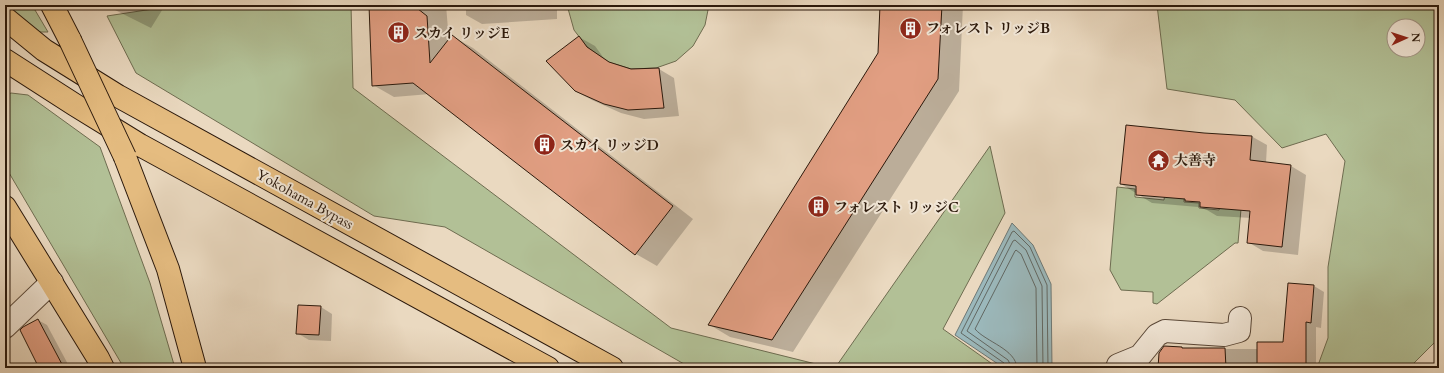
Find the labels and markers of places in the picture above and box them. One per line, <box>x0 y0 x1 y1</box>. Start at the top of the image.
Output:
building icon: フォレスト リッジB <box>897 15 923 41</box>
place label: フォレスト リッジB <box>926 19 1050 38</box>
building icon: スカイ リッジE <box>386 20 412 46</box>
place label: スカイ リッジE <box>414 24 510 43</box>
building icon: スカイ リッジD <box>531 132 557 158</box>
place label: スカイ リッジD <box>560 136 659 155</box>
temple icon: 大善寺 <box>1145 147 1171 173</box>
place label: 大善寺 <box>1174 151 1216 170</box>
building icon: フォレスト リッジC <box>806 194 832 220</box>
place label: フォレスト リッジC <box>834 198 959 217</box>

